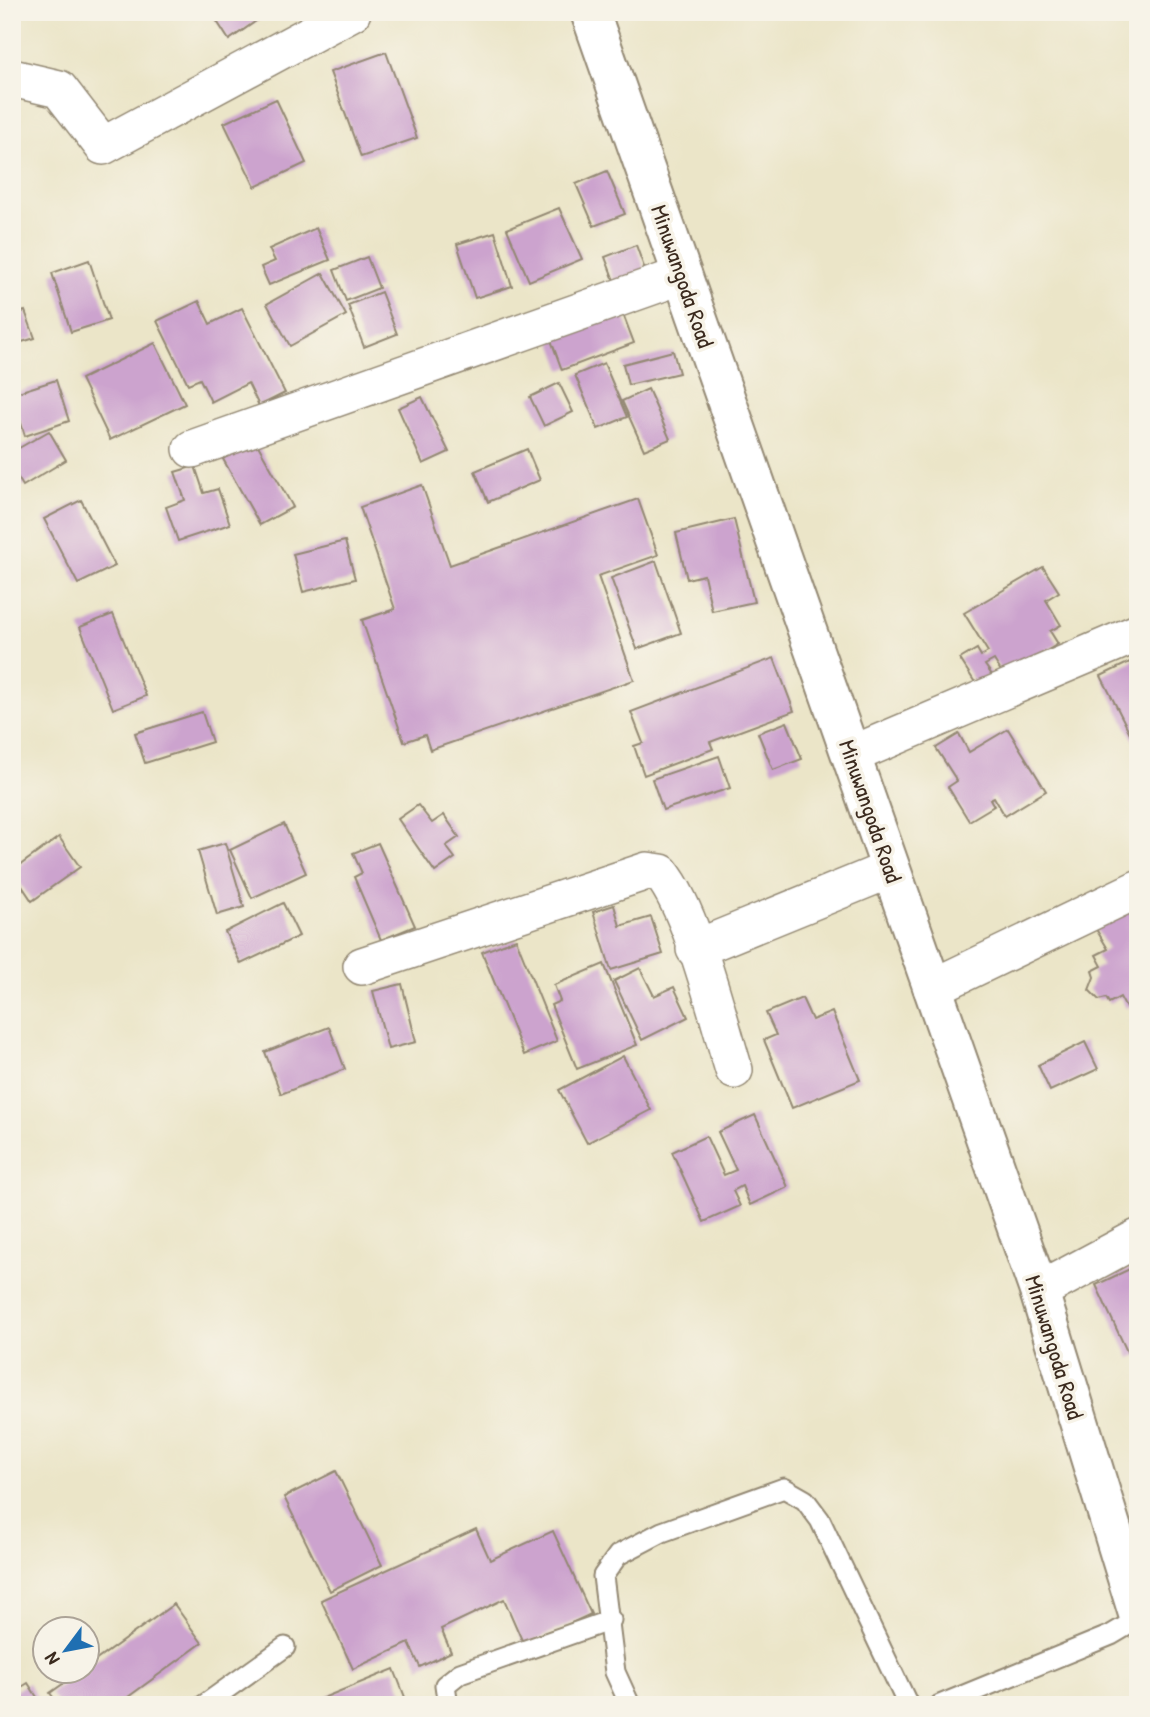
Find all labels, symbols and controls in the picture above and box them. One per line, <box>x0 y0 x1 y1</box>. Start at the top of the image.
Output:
street label: Minuwangoda Road <box>644 201 722 351</box>
street label: Minuwangoda Road <box>832 736 910 886</box>
street label: Minuwangoda Road <box>1018 1271 1092 1423</box>
north arrow <box>32 1616 102 1686</box>
text: N <box>38 1648 65 1670</box>

